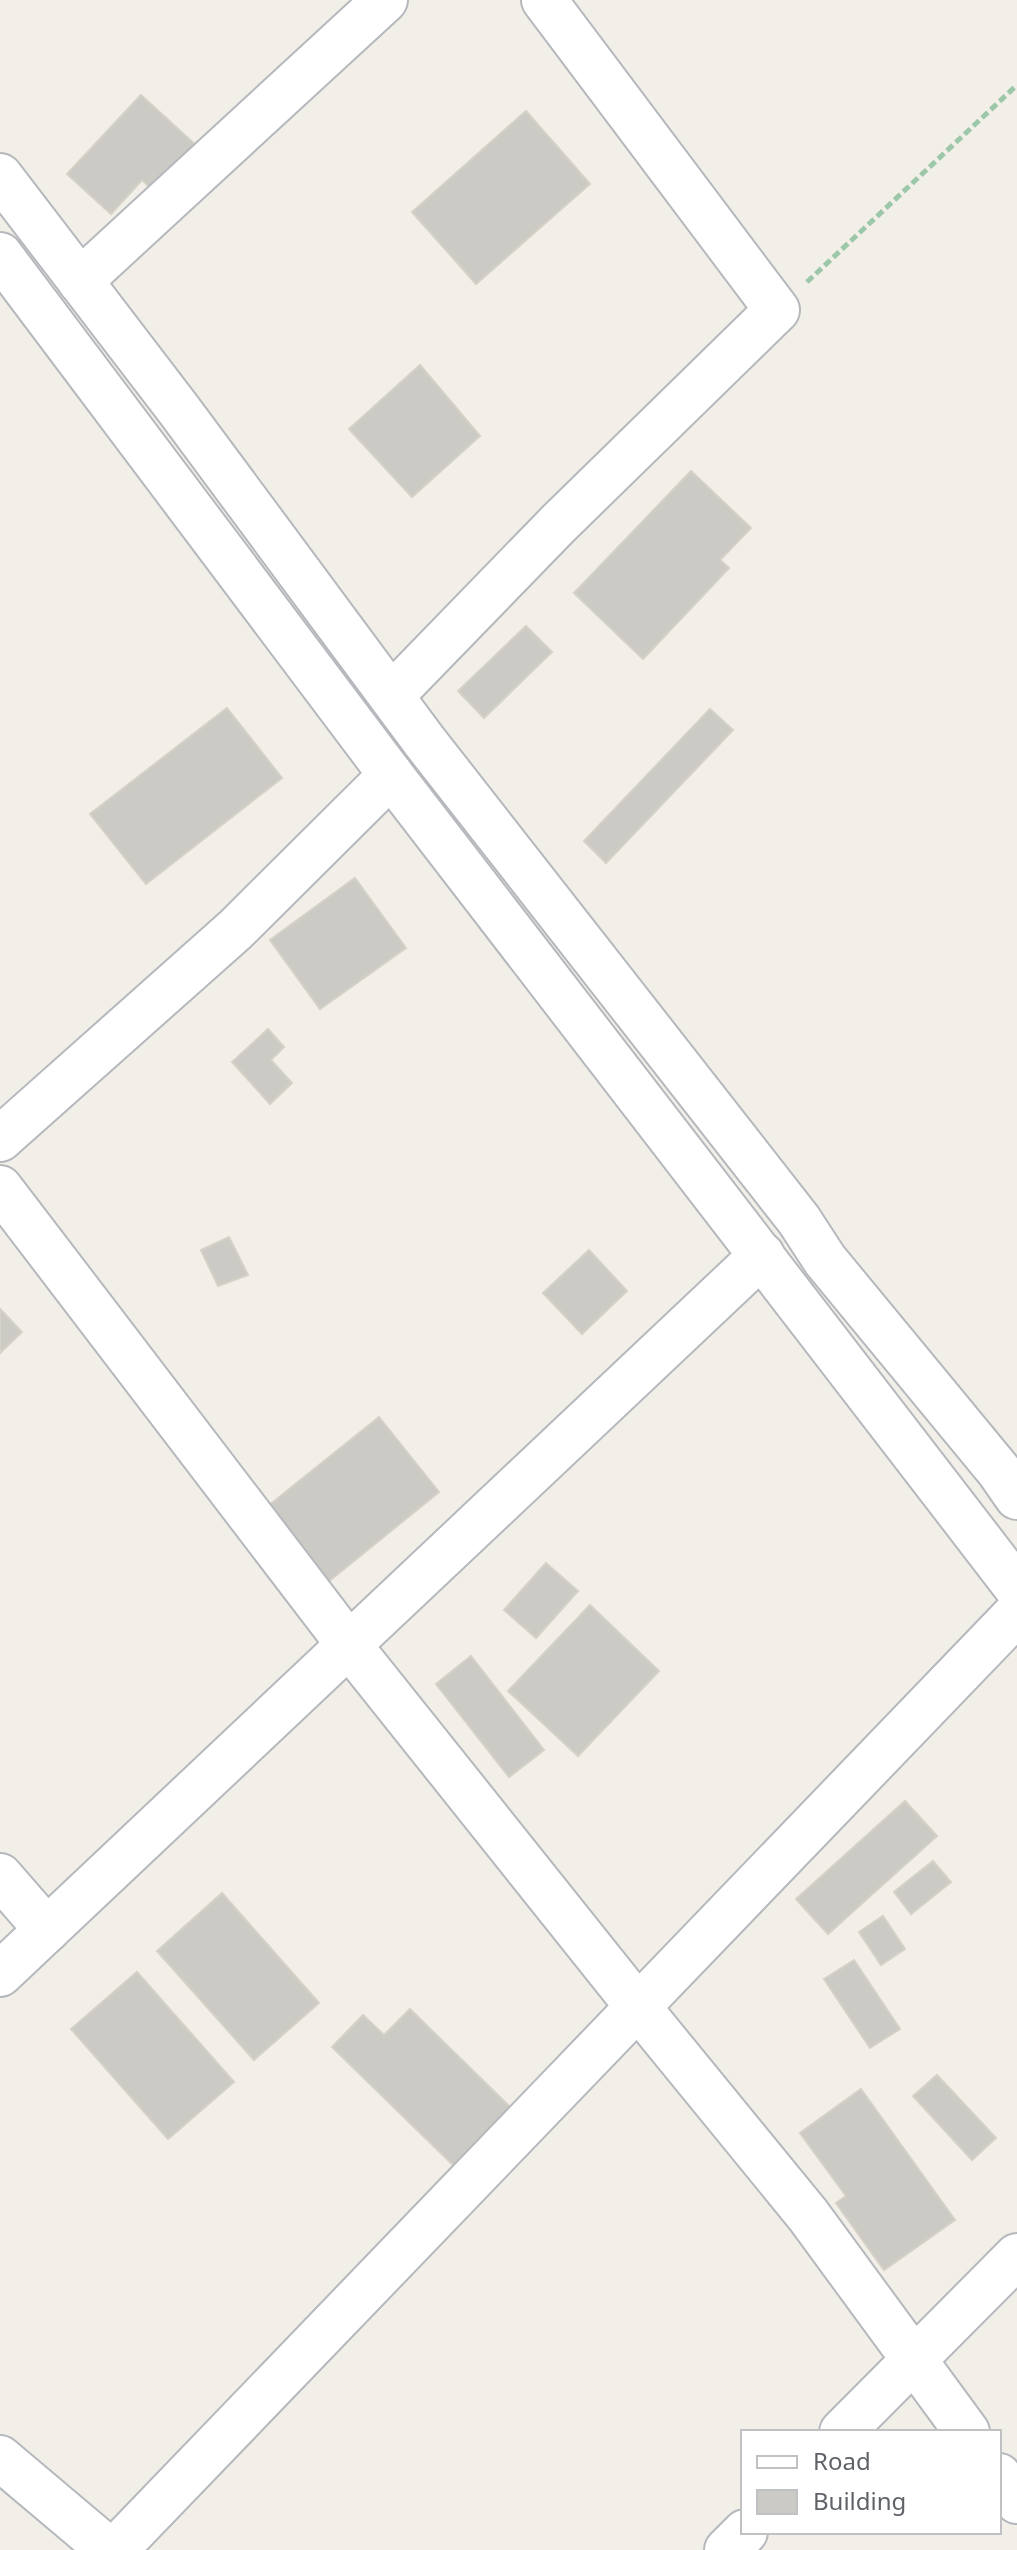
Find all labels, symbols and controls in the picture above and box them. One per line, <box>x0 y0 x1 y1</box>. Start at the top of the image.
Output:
legend <box>741 2430 1001 2534</box>
text: Road <box>813 2444 871 2477</box>
text: Building <box>813 2484 906 2517</box>

